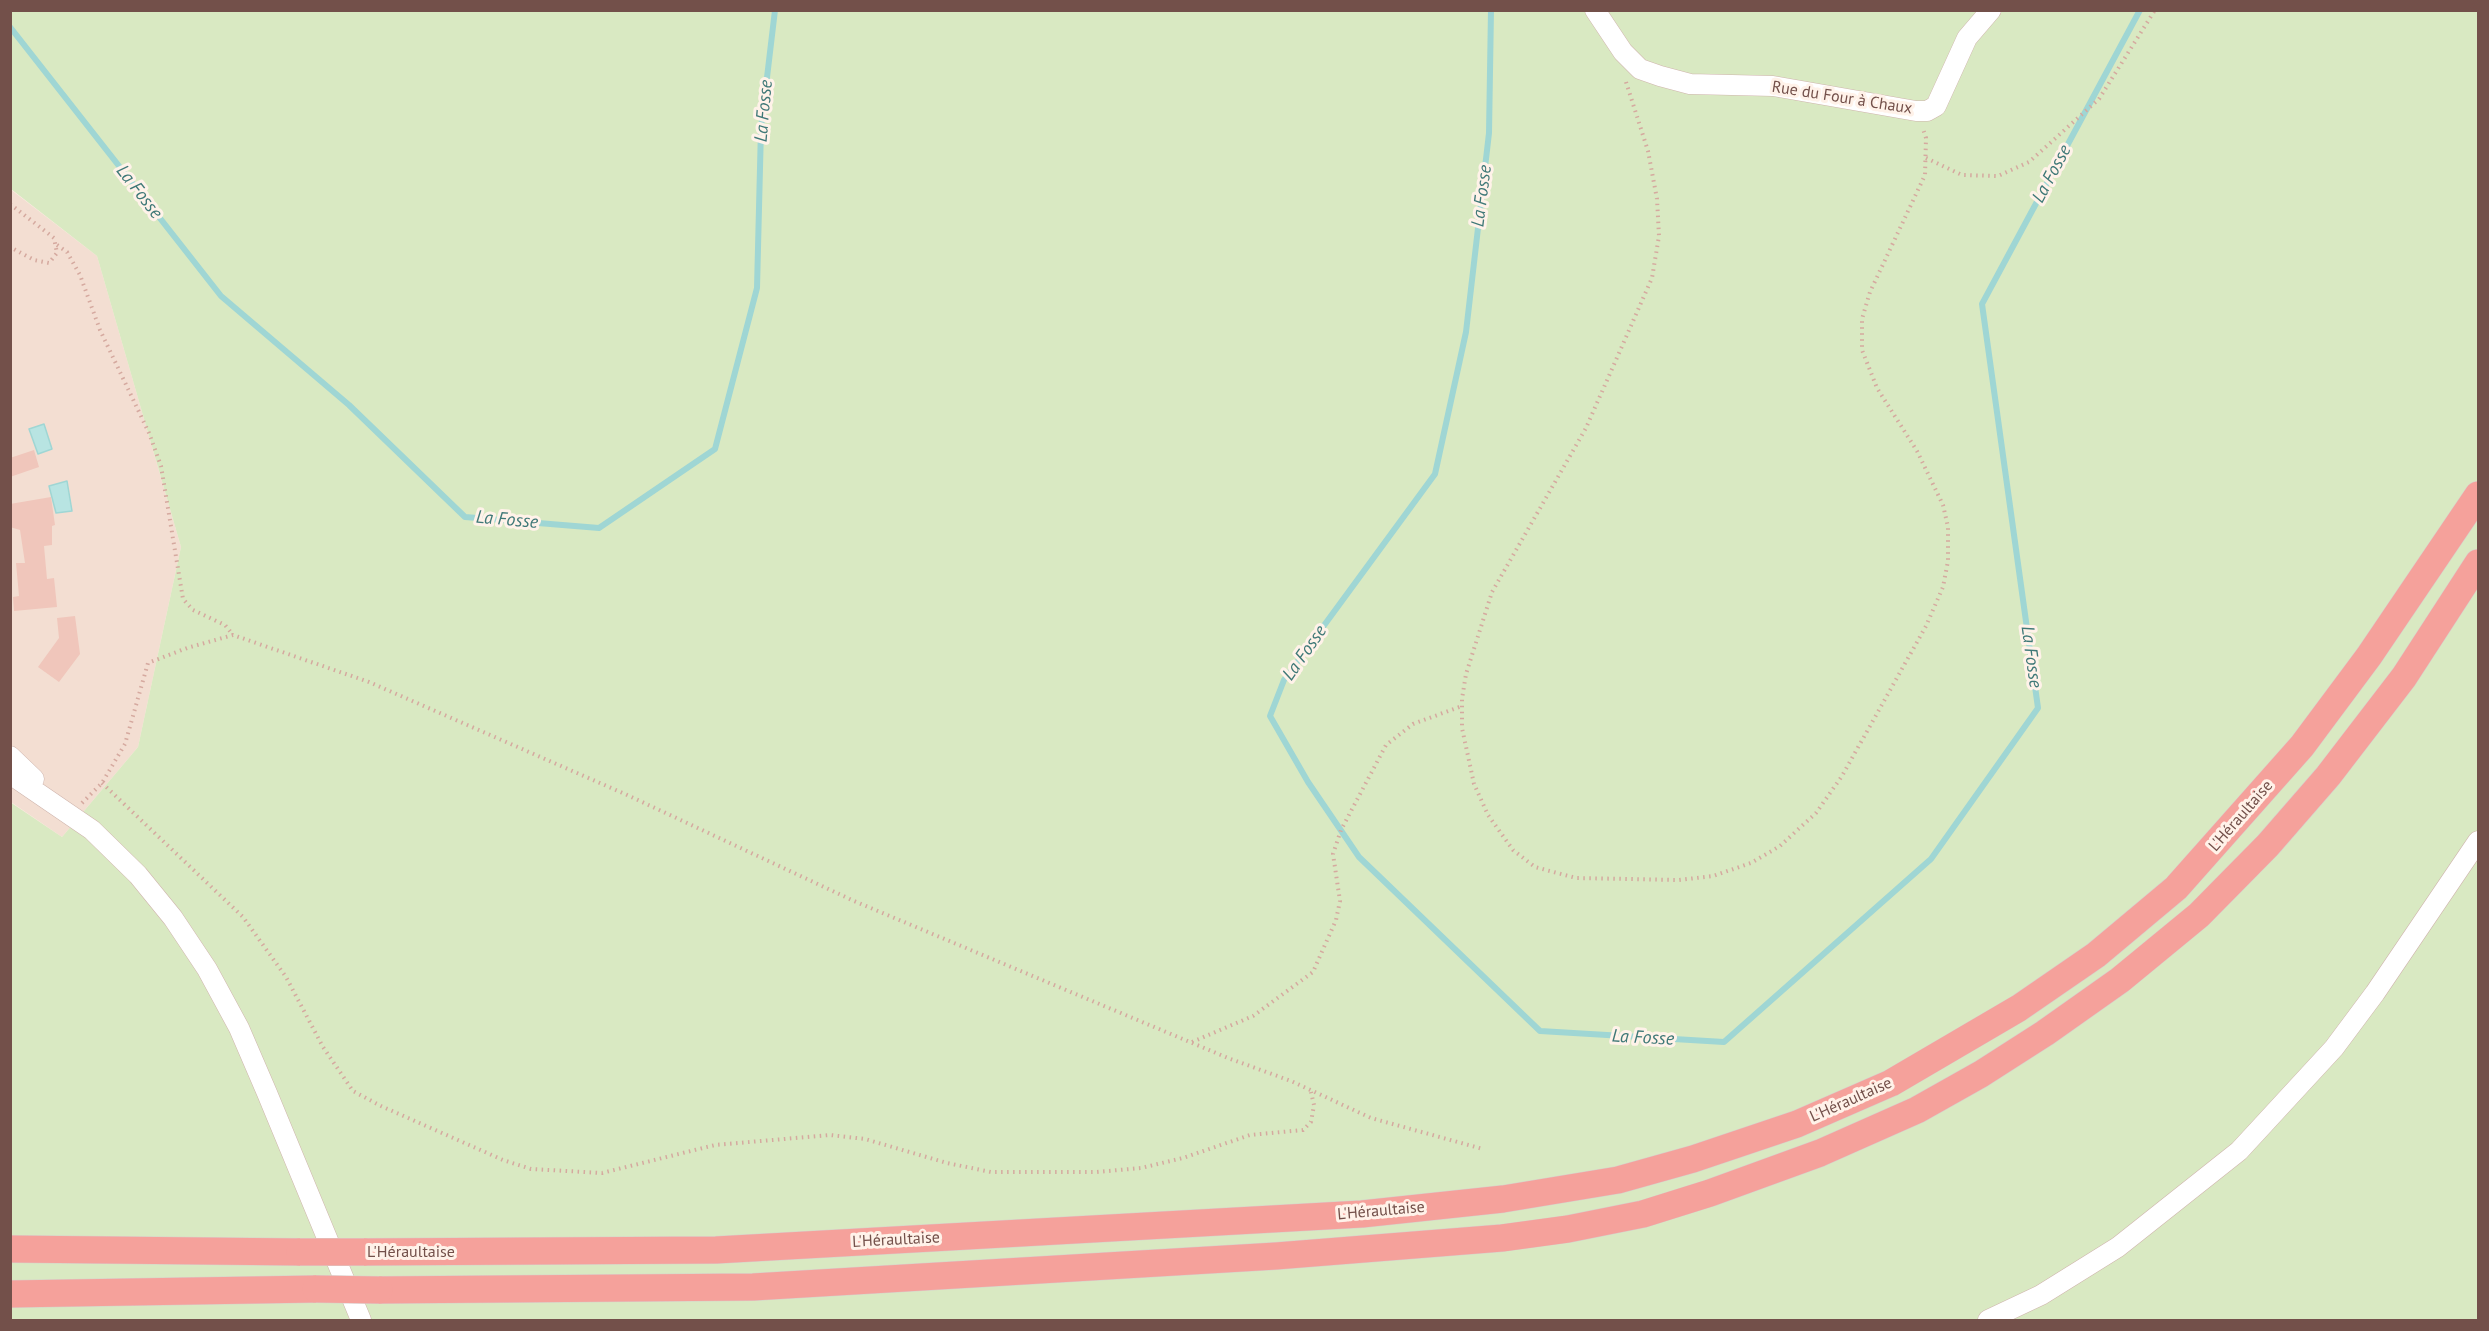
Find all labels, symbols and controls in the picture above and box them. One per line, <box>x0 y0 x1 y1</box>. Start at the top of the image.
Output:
street label: Rue du Four à Chaux <box>1770 77 1914 119</box>
water label: La Fosse <box>751 79 777 143</box>
water label: La Fosse <box>2028 141 2076 207</box>
water label: La Fosse <box>111 161 167 223</box>
water label: La Fosse <box>1467 164 1497 228</box>
water label: La Fosse <box>475 507 539 533</box>
water label: La Fosse <box>1278 621 1332 685</box>
water label: La Fosse <box>2016 625 2046 689</box>
street label: L'Héraultaise <box>2205 777 2277 855</box>
water label: La Fosse <box>1611 1026 1675 1050</box>
street label: L'Héraultaise <box>1807 1073 1895 1127</box>
street label: L'Héraultaise <box>1336 1198 1426 1224</box>
street label: L'Héraultaise <box>852 1228 940 1252</box>
street label: L'Héraultaise <box>367 1242 455 1262</box>

